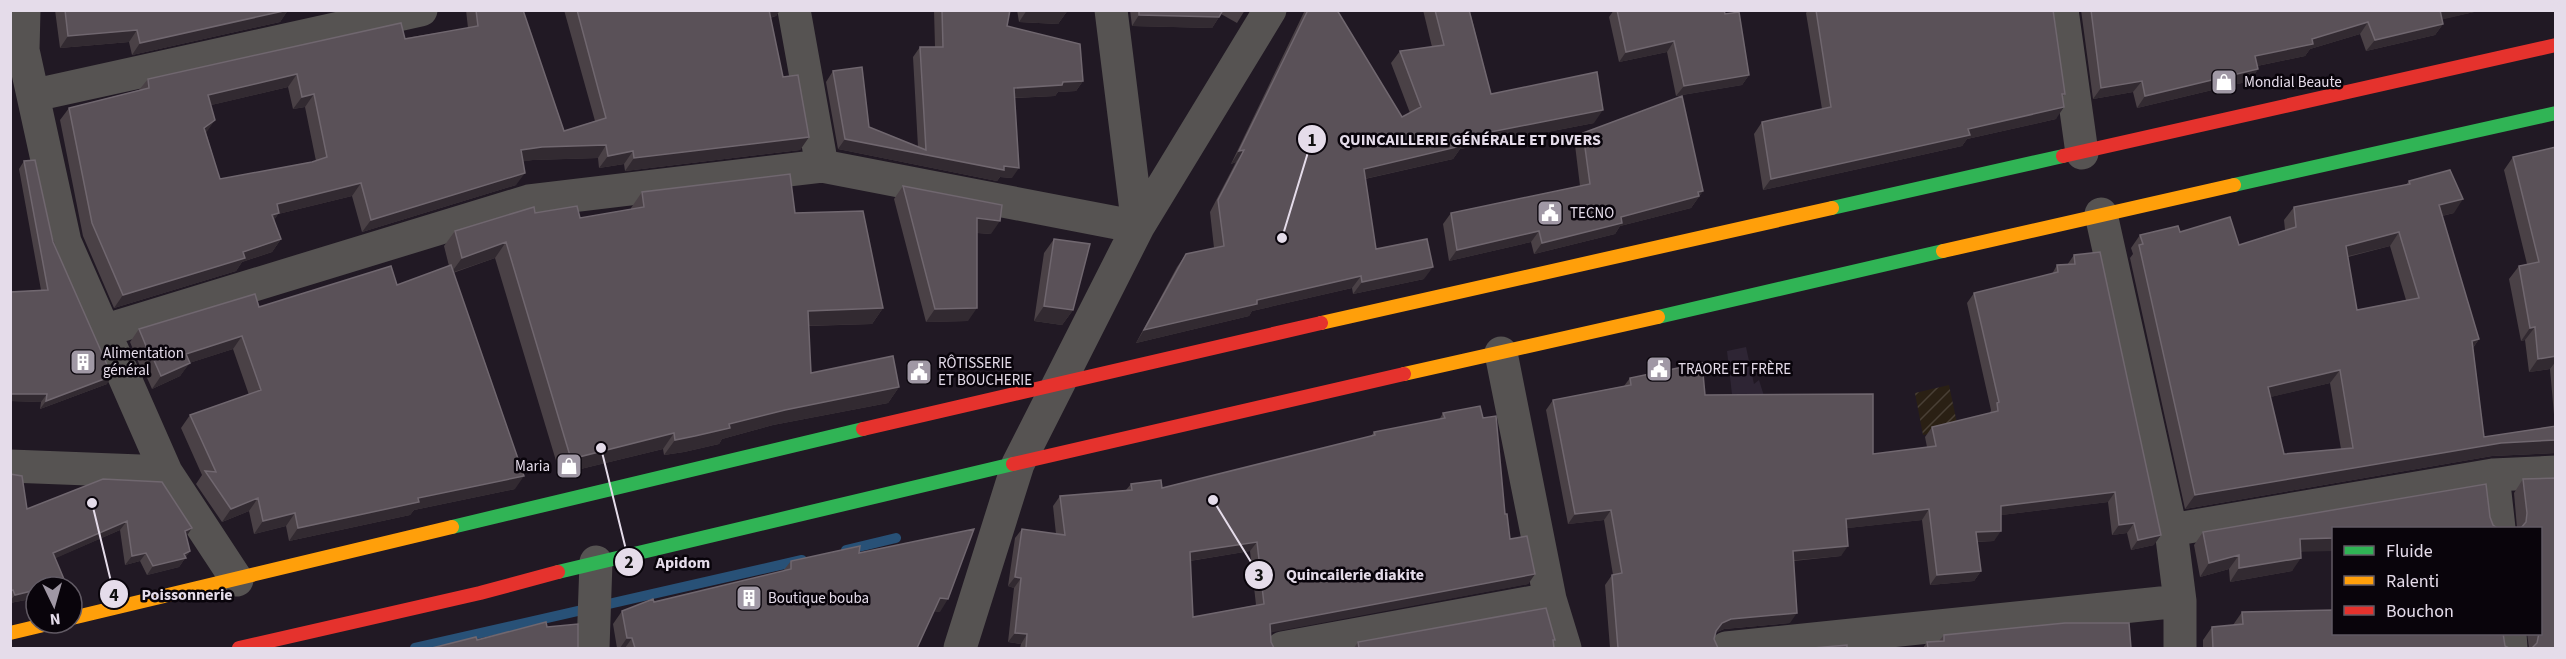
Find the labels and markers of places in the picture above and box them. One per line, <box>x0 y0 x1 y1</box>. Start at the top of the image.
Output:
shop icon: Mondial Beaute <box>2209 67 2239 97</box>
place label: Mondial Beaute <box>2244 72 2342 93</box>
callout: QUINCAILLERIE GÉNÉRALE ET DIVERS <box>1297 122 1613 156</box>
public building icon: TECNO <box>1535 198 1565 228</box>
place label: TECNO <box>1570 203 1614 224</box>
place label: Alimentation général <box>103 343 184 381</box>
building icon: Alimentation général <box>68 347 98 377</box>
place label: RÔTISSERIE ET BOUCHERIE <box>938 353 1032 391</box>
public building icon: TRAORE ET FRÈRE <box>1644 354 1674 384</box>
public building icon: RÔTISSERIE ET BOUCHERIE <box>904 357 934 387</box>
place label: TRAORE ET FRÈRE <box>1678 359 1791 380</box>
shop icon: Maria <box>554 451 584 481</box>
place label: Maria <box>515 456 550 477</box>
callout: Apidom <box>614 545 722 579</box>
callout: Quincailerie diakite <box>1244 558 1436 592</box>
callout: Poissonnerie <box>99 577 244 611</box>
building icon: Boutique bouba <box>734 583 764 613</box>
place label: Boutique bouba <box>768 588 869 609</box>

